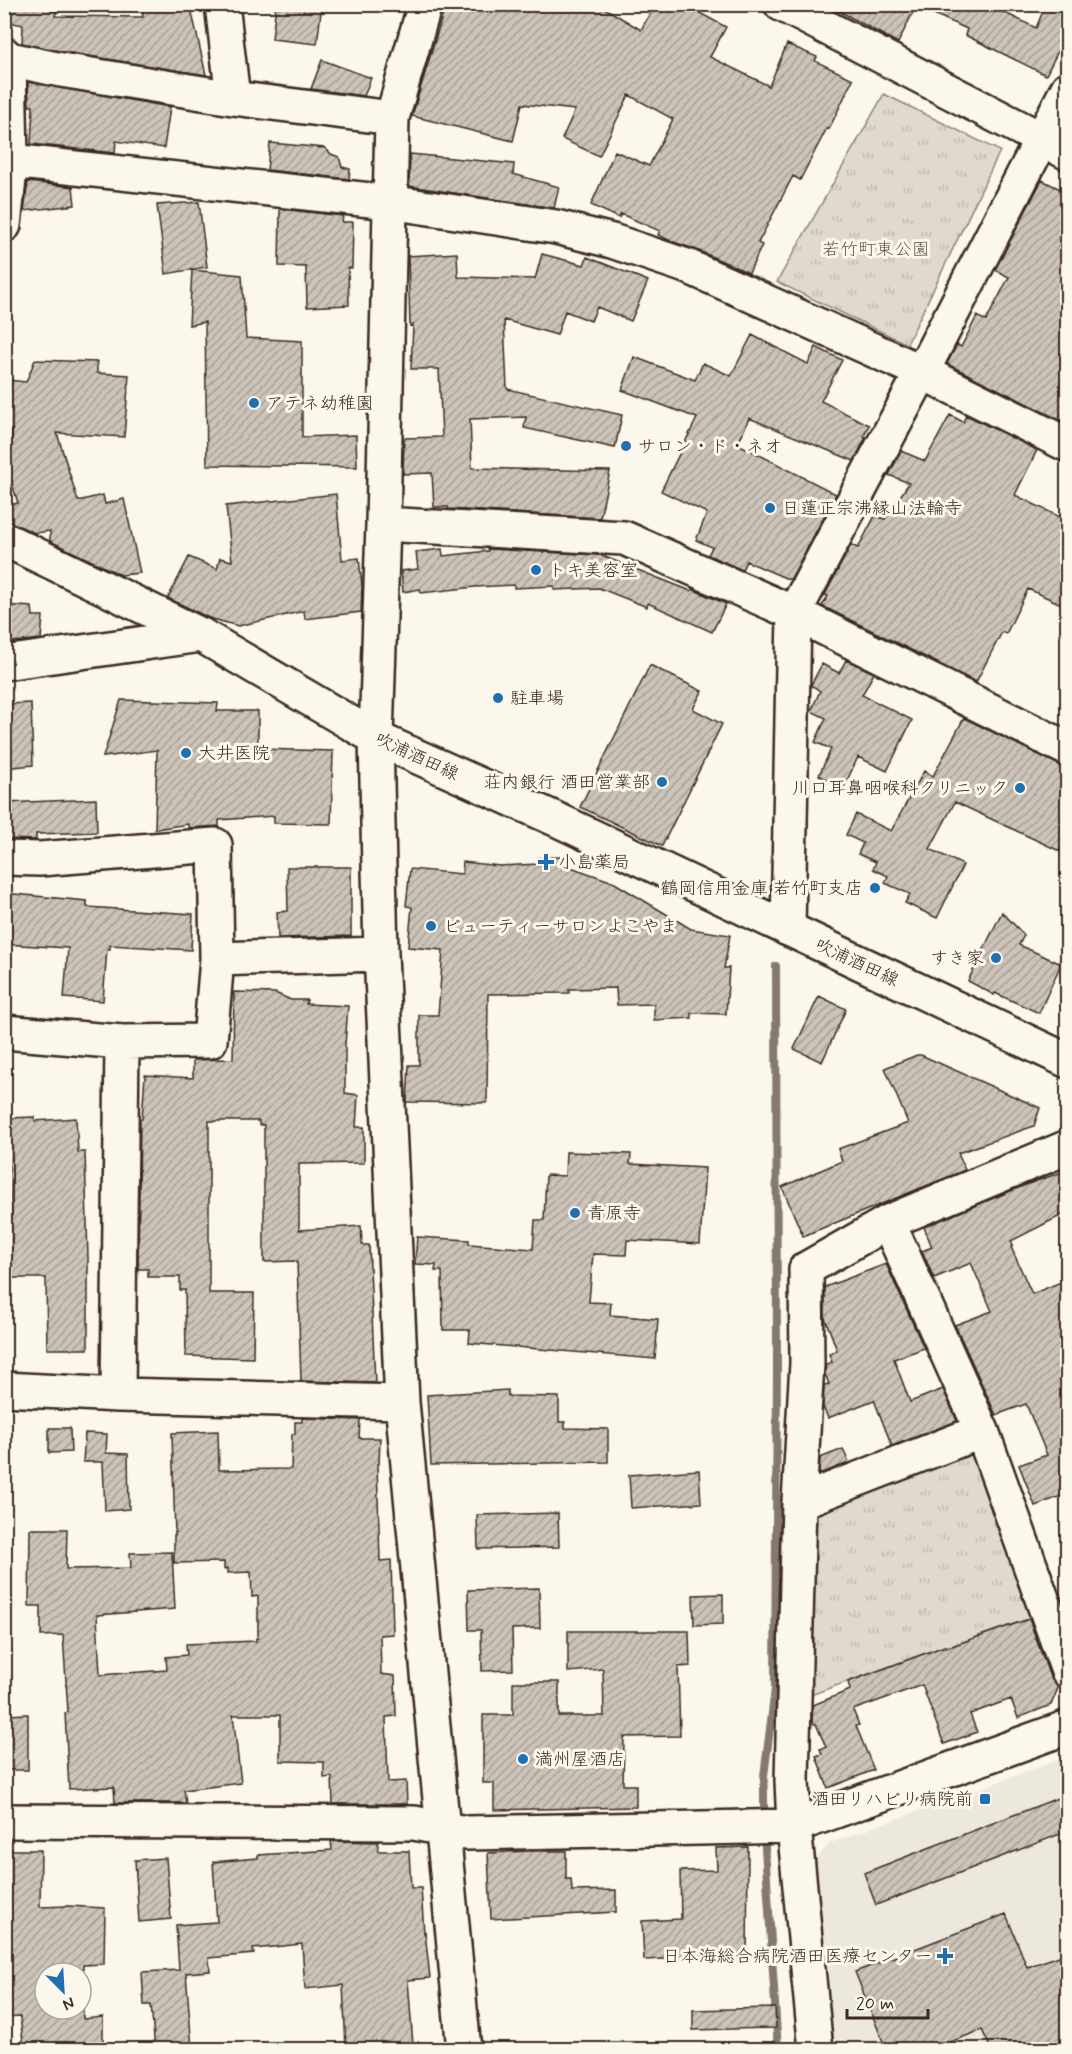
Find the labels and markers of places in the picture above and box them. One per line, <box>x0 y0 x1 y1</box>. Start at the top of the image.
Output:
place label: アテネ幼稚園 <box>266 392 374 416</box>
marker: アテネ幼稚園 <box>247 396 261 410</box>
place label: サロン・ド・ネオ <box>638 435 782 459</box>
marker: サロン・ド・ネオ <box>619 439 633 453</box>
place label: 日蓮正宗沸縁山法輪寺 <box>782 497 962 521</box>
marker: 日蓮正宗沸縁山法輪寺 <box>763 501 777 515</box>
place label: トキ美容室 <box>548 559 638 583</box>
marker: トキ美容室 <box>529 563 543 577</box>
place label: 駐車場 <box>510 687 564 711</box>
marker: 駐車場 <box>491 691 505 705</box>
place label: 大井医院 <box>198 742 270 766</box>
marker: 大井医院 <box>179 746 193 760</box>
place label: 荘内銀行 酒田営業部 <box>483 771 650 795</box>
marker: 荘内銀行 酒田営業部 <box>655 775 669 789</box>
place label: 川口耳鼻咽喉科クリニック <box>792 777 1008 801</box>
marker: 川口耳鼻咽喉科クリニック <box>1013 781 1027 795</box>
place label: 小島薬局 <box>558 851 630 875</box>
marker: 小島薬局 <box>539 855 553 869</box>
place label: 鶴岡信用金庫 若竹町支店 <box>660 877 863 901</box>
marker: 鶴岡信用金庫 若竹町支店 <box>868 881 882 895</box>
place label: ビューティーサロンよこやま <box>443 915 678 939</box>
marker: ビューティーサロンよこやま <box>424 919 438 933</box>
place label: すき家 <box>930 947 984 971</box>
marker: すき家 <box>989 951 1003 965</box>
place label: 青原寺 <box>587 1202 641 1226</box>
marker: 青原寺 <box>568 1206 582 1220</box>
place label: 満州屋酒店 <box>535 1748 625 1772</box>
marker: 満州屋酒店 <box>516 1752 530 1766</box>
place label: 酒田リハビリ病院前 <box>811 1788 973 1812</box>
marker: 酒田リハビリ病院前 <box>978 1792 992 1806</box>
place label: 日本海総合病院酒田医療センター <box>663 1945 932 1969</box>
marker: 日本海総合病院酒田医療センター <box>936 1947 954 1965</box>

